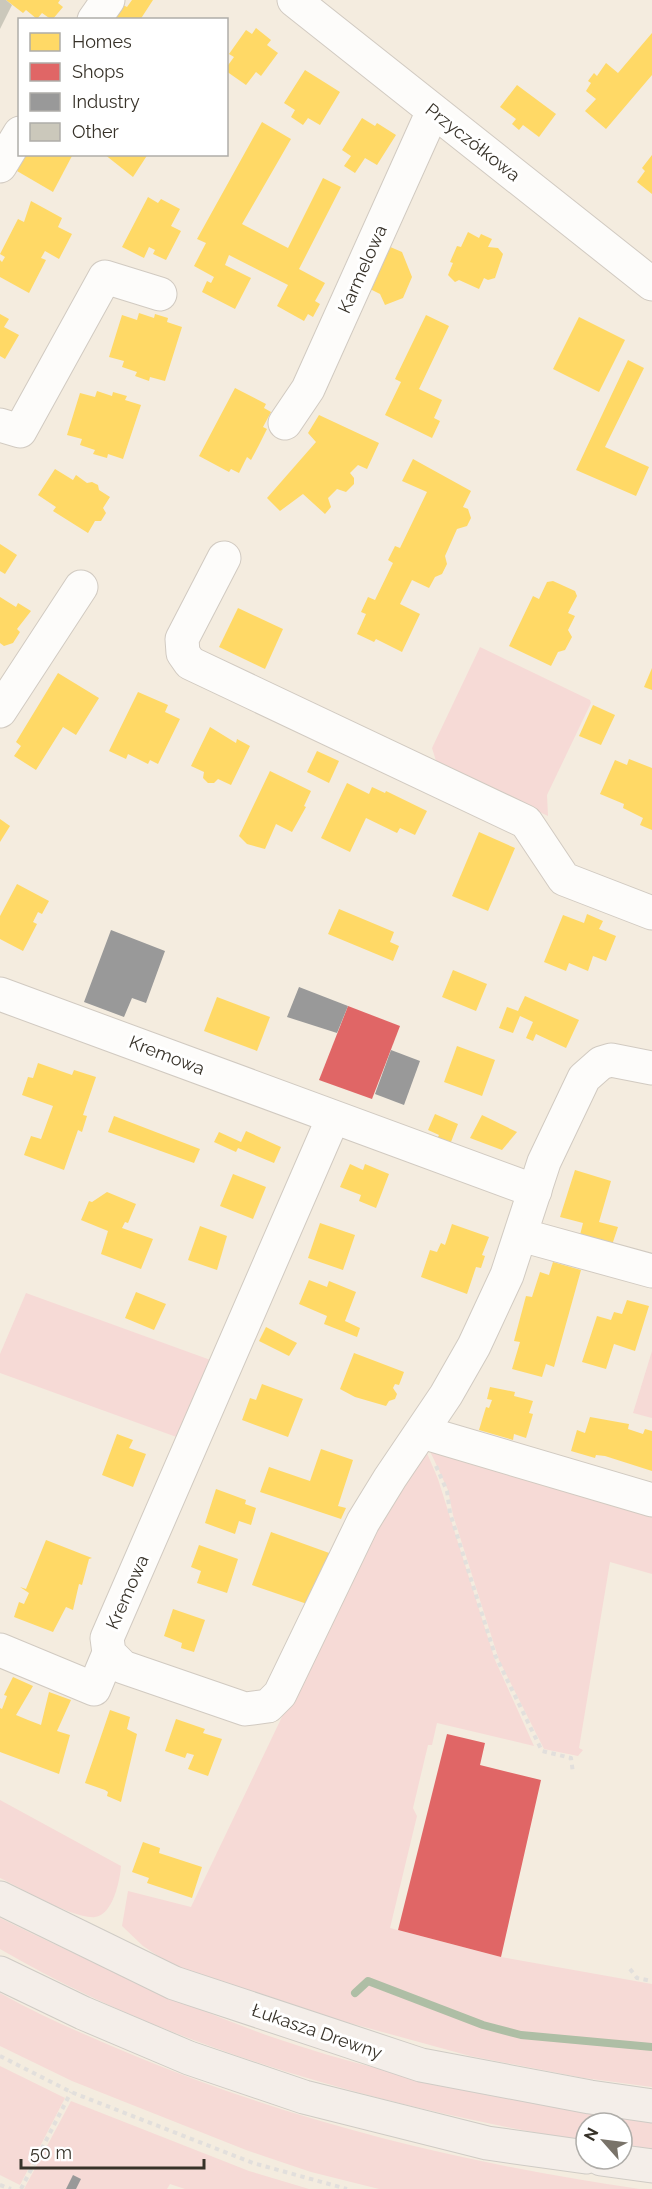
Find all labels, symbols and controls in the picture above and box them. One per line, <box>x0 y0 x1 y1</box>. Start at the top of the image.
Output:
legend <box>18 18 228 156</box>
text: Homes <box>72 31 132 52</box>
text: Shops <box>72 61 124 82</box>
text: Industry <box>72 91 140 112</box>
street label: Przyczółkowa <box>422 99 524 185</box>
text: Other <box>72 121 120 142</box>
street label: Karmelowa <box>333 222 391 316</box>
street label: Kremowa <box>126 1031 208 1079</box>
street label: Kremowa <box>101 1552 153 1632</box>
street label: Łukasza Drewny <box>249 1999 385 2063</box>
north arrow <box>574 2111 634 2171</box>
text: N <box>580 2124 602 2144</box>
scale bar <box>21 2132 204 2170</box>
text: 50 m <box>30 2142 72 2163</box>

